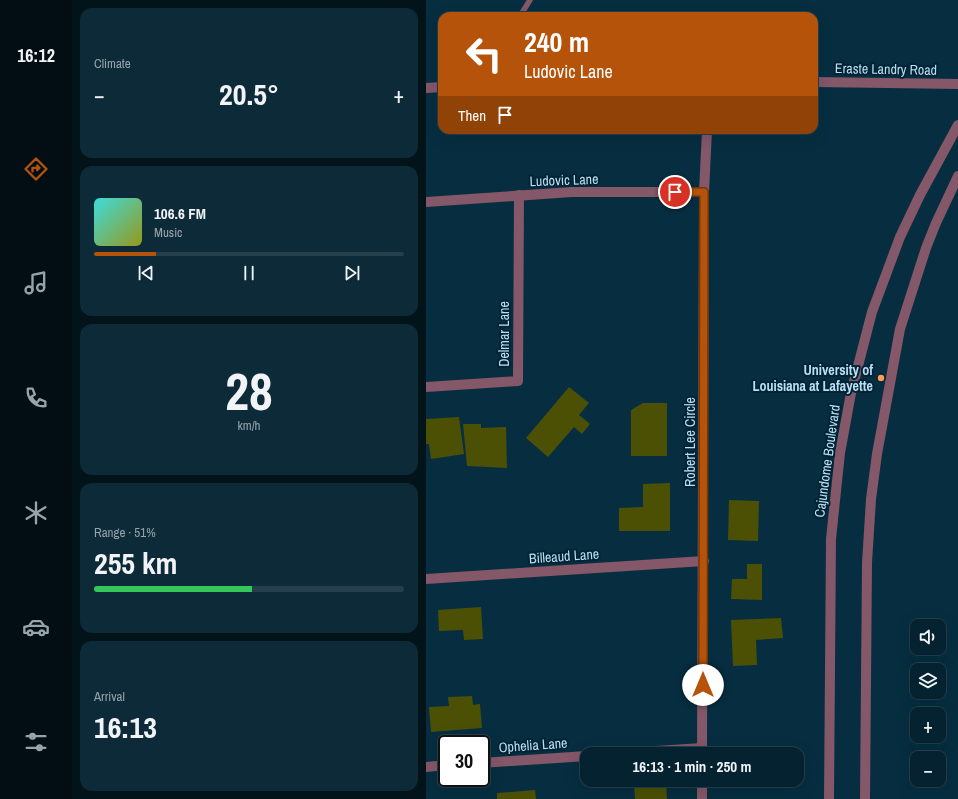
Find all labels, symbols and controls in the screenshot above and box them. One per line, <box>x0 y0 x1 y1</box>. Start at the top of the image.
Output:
text: 240 m <box>524 23 589 61</box>
icon: left <box>458 28 510 80</box>
text: 16:12 <box>17 43 55 68</box>
text: Climate <box>94 55 131 72</box>
text: Ludovic Lane <box>524 59 613 84</box>
street label: Eraste Landry Road <box>835 59 937 79</box>
text: 20.5° <box>219 74 279 114</box>
text: − <box>94 80 105 110</box>
text: + <box>393 80 404 110</box>
icon: arrive <box>494 104 516 126</box>
text: Then <box>458 105 486 126</box>
icon: directions <box>22 155 50 183</box>
street label: Ludovic Lane <box>529 170 599 190</box>
pin <box>658 175 692 209</box>
icon: arrive <box>664 181 686 203</box>
text: 106.6 FM <box>154 203 206 224</box>
text: Music <box>154 224 182 241</box>
icon: previous <box>135 262 157 284</box>
icon: pause <box>238 262 260 284</box>
icon: next <box>341 262 363 284</box>
icon: music <box>22 269 50 297</box>
street label: Delmar Lane <box>495 301 513 367</box>
text: 28 <box>225 356 273 426</box>
place label: University of Louisiana at Lafayette <box>752 361 873 395</box>
marker: University of Louisiana at Lafayette <box>876 373 886 383</box>
icon: phone <box>22 384 50 412</box>
street label: Robert Lee Circle <box>681 397 699 487</box>
street label: Cajundome Boulevard <box>810 404 844 518</box>
text: km/h <box>237 417 261 434</box>
icon: climate <box>22 499 50 527</box>
text: Range · 51% <box>94 524 156 541</box>
text: 255 km <box>94 543 177 583</box>
street label: Billeaud Lane <box>528 545 600 567</box>
icon: car <box>22 613 50 641</box>
map controls <box>910 619 946 787</box>
button: sound <box>910 619 946 655</box>
button: layers <box>910 663 946 699</box>
position arrow <box>682 664 724 706</box>
text: Arrival <box>94 688 125 705</box>
text: 16:13 <box>94 707 157 747</box>
button: + <box>910 707 946 743</box>
icon: filters <box>22 728 50 756</box>
street label: Ophelia Lane <box>498 734 568 756</box>
speed limit sign: 30 <box>438 735 490 787</box>
button: − <box>910 751 946 787</box>
text: 16:13 · 1 min · 250 m <box>633 756 751 777</box>

